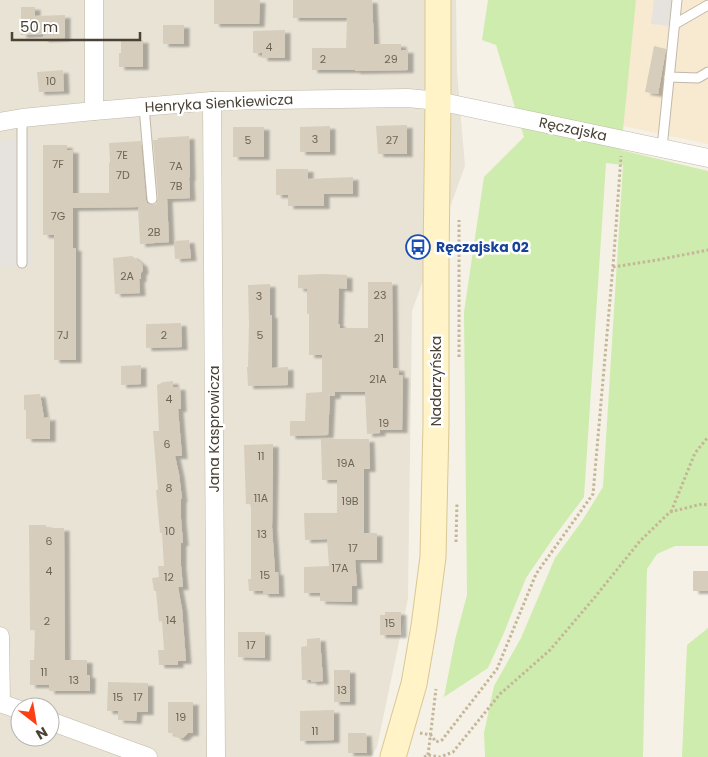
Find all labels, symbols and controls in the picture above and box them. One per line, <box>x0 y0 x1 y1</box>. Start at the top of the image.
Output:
scale bar <box>12 10 140 42</box>
text: 50 m <box>20 16 58 37</box>
house number: 4 <box>266 39 273 55</box>
house number: 2 <box>320 51 326 67</box>
house number: 29 <box>384 51 398 67</box>
house number: 10 <box>46 73 56 89</box>
street label: Henryka Sienkiewicza <box>144 89 294 117</box>
street label: Ręczajska <box>537 112 609 146</box>
house number: 3 <box>312 131 318 147</box>
house number: 5 <box>245 132 252 148</box>
house number: 27 <box>386 132 398 148</box>
house number: 7E <box>116 147 128 163</box>
house number: 7F <box>52 156 64 172</box>
house number: 7A <box>169 158 183 174</box>
house number: 7D <box>116 167 130 183</box>
house number: 7B <box>170 178 183 194</box>
house number: 7G <box>51 208 66 224</box>
house number: 2B <box>147 224 161 240</box>
bus stop icon: Ręczajska 02 <box>405 234 431 260</box>
place label: Ręczajska 02 <box>436 237 529 257</box>
house number: 2A <box>120 268 134 284</box>
house number: 23 <box>374 287 386 303</box>
house number: 3 <box>256 288 262 304</box>
house number: 7J <box>57 327 69 343</box>
house number: 2 <box>161 327 167 343</box>
house number: 5 <box>257 327 264 343</box>
house number: 21 <box>374 330 384 346</box>
street label: Nadarzyńska <box>426 336 446 426</box>
street label: Jana Kasprowicza <box>204 365 224 493</box>
house number: 21A <box>369 371 387 387</box>
house number: 4 <box>166 391 173 407</box>
house number: 19 <box>379 415 389 431</box>
house number: 6 <box>164 436 171 452</box>
house number: 11 <box>257 448 265 464</box>
house number: 19A <box>337 455 356 471</box>
house number: 8 <box>166 480 173 496</box>
house number: 11A <box>254 490 269 506</box>
house number: 19B <box>341 493 359 509</box>
house number: 10 <box>165 523 175 539</box>
house number: 13 <box>257 526 267 542</box>
house number: 6 <box>46 533 53 549</box>
house number: 17 <box>348 540 358 556</box>
house number: 17A <box>332 560 349 576</box>
house number: 4 <box>46 563 53 579</box>
house number: 15 <box>260 567 270 583</box>
house number: 12 <box>164 569 174 585</box>
house number: 14 <box>166 612 176 628</box>
house number: 2 <box>44 613 50 629</box>
house number: 15 <box>385 615 395 631</box>
house number: 17 <box>246 637 256 653</box>
house number: 11 <box>40 664 48 680</box>
house number: 13 <box>69 672 79 688</box>
house number: 13 <box>337 682 347 698</box>
house number: 15 <box>113 689 123 705</box>
house number: 17 <box>133 689 143 705</box>
north arrow <box>10 697 60 747</box>
house number: 19 <box>176 709 186 725</box>
text: N <box>32 722 51 744</box>
house number: 11 <box>311 723 319 739</box>

